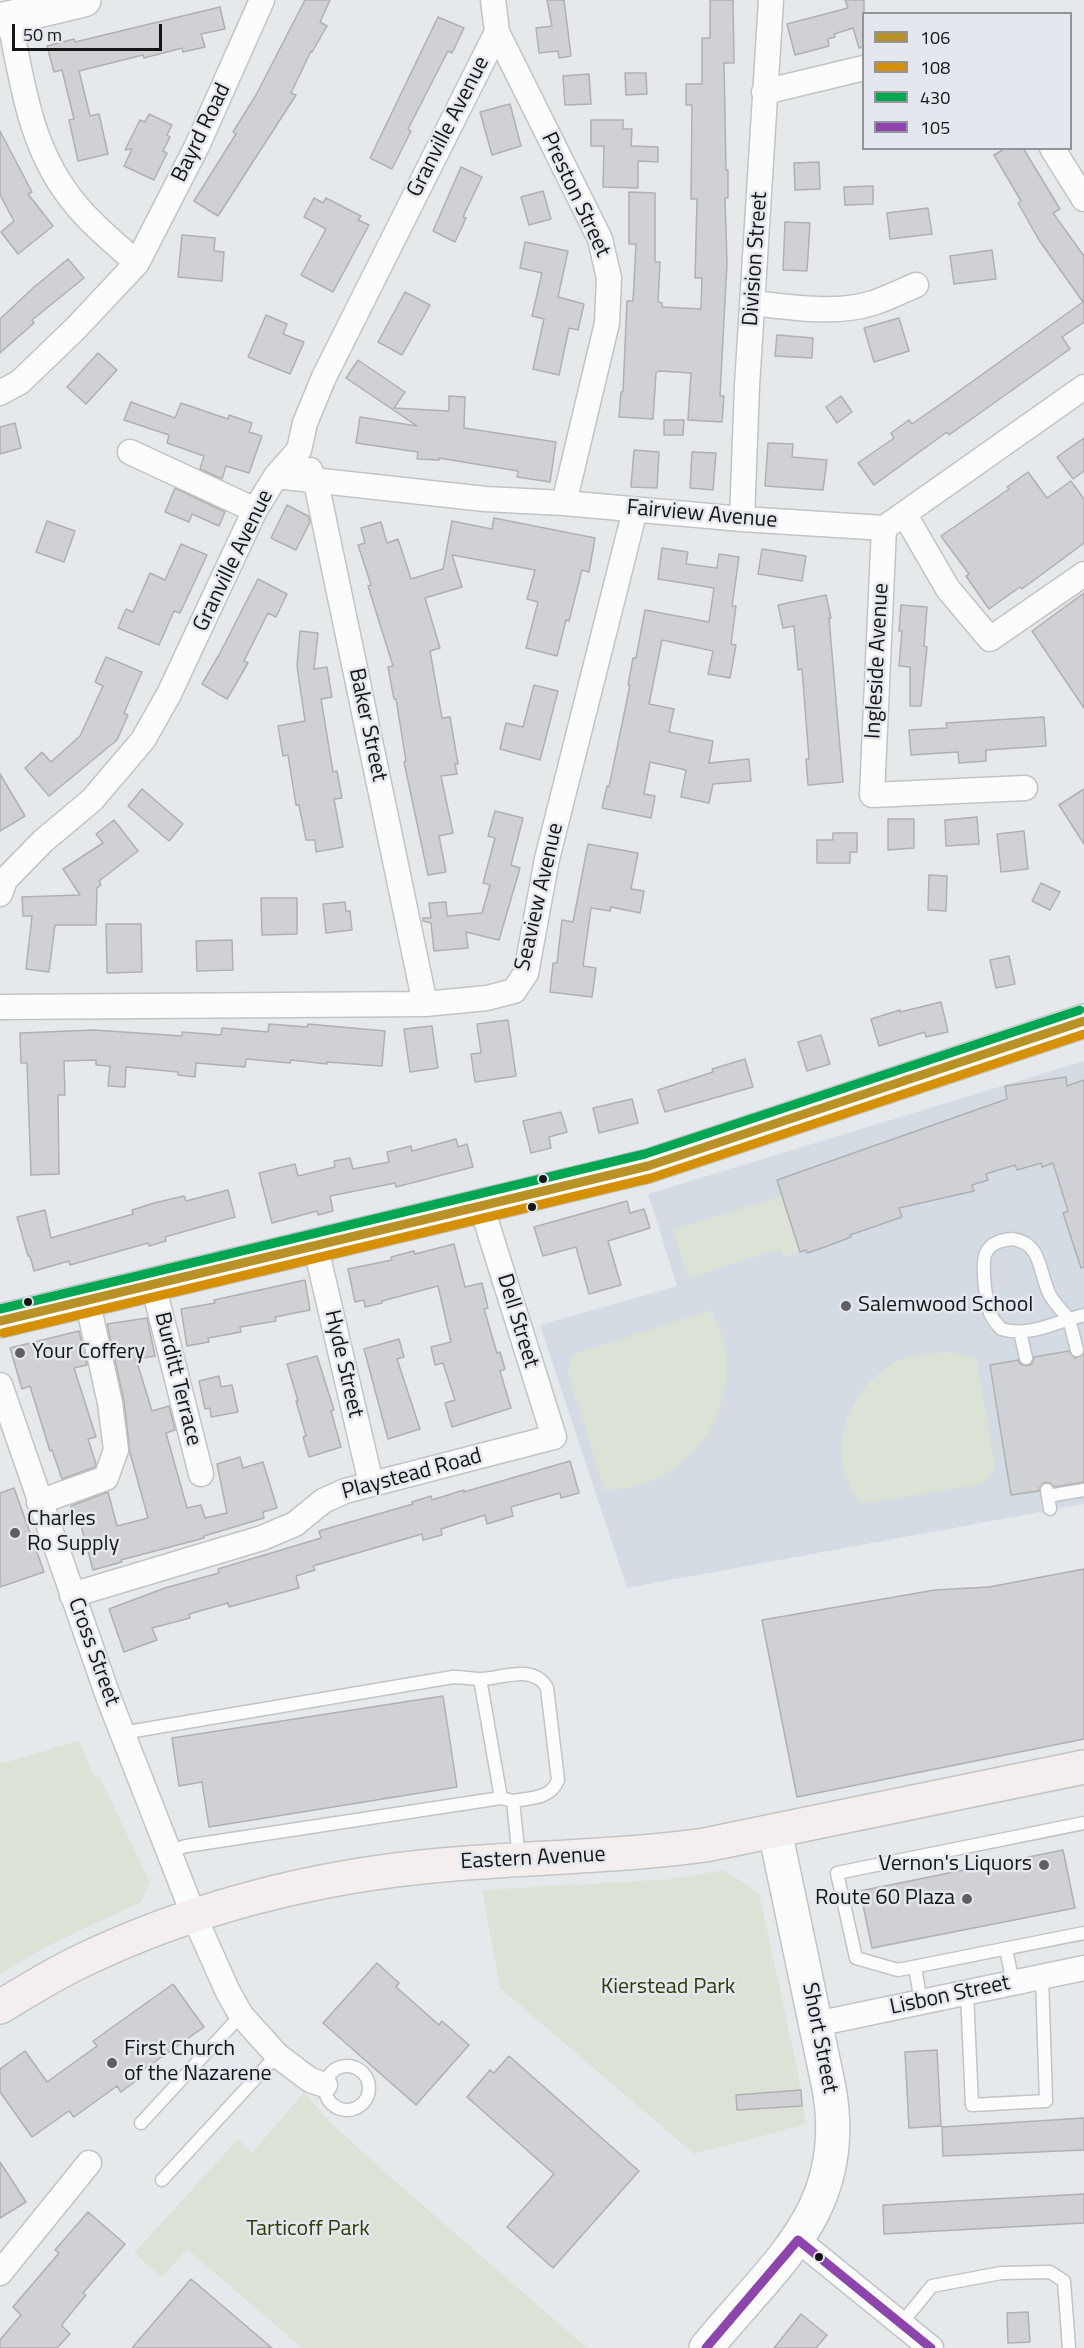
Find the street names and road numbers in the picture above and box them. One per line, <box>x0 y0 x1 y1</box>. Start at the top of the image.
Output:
street label: Granville Avenue <box>402 52 496 202</box>
street label: Bayrd Road <box>167 79 237 187</box>
street label: Preston Street <box>535 128 615 262</box>
street label: Division Street <box>738 191 774 327</box>
street label: Granville Avenue <box>188 486 280 636</box>
street label: Fairview Avenue <box>626 495 778 535</box>
street label: Ingleside Avenue <box>861 582 895 740</box>
street label: Baker Street <box>342 666 392 784</box>
street label: Seaview Avenue <box>510 821 570 973</box>
street label: Dell Street <box>490 1271 544 1371</box>
street label: Hyde Street <box>318 1308 368 1420</box>
street label: Burditt Terrace <box>148 1309 206 1449</box>
street label: Playstead Road <box>339 1444 485 1506</box>
street label: Cross Street <box>61 1594 125 1710</box>
street label: Eastern Avenue <box>460 1842 606 1876</box>
street label: Lisbon Street <box>888 1970 1012 2022</box>
street label: Short Street <box>795 1980 843 2096</box>

